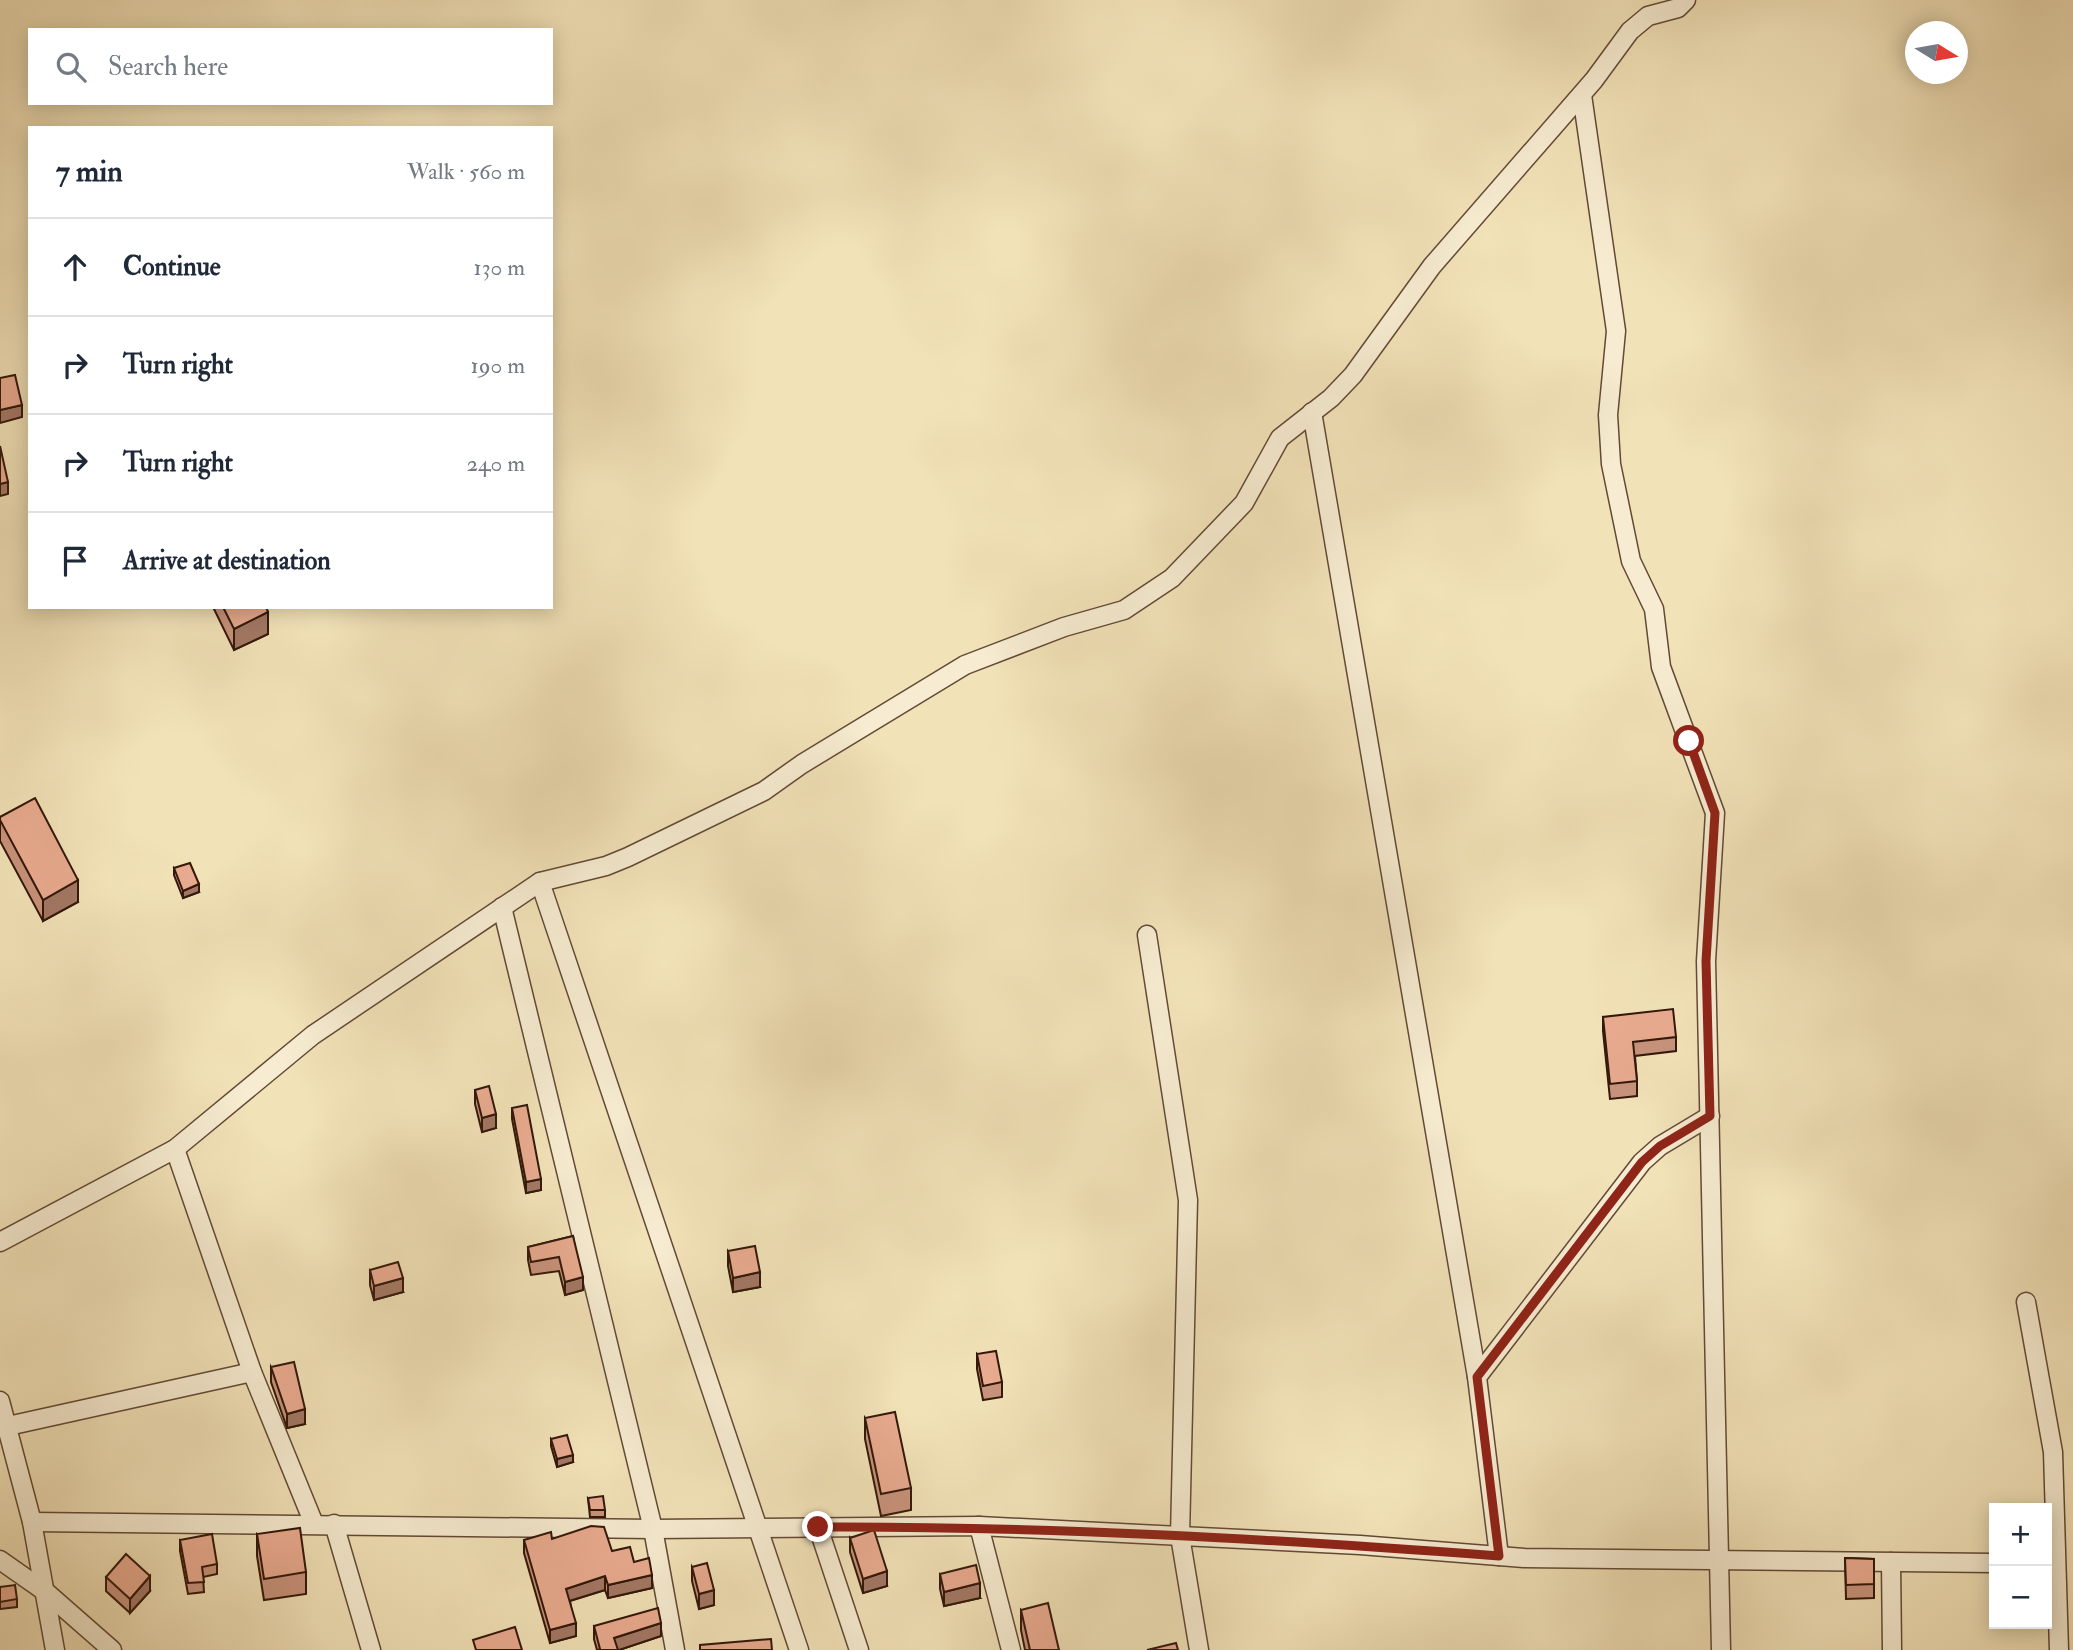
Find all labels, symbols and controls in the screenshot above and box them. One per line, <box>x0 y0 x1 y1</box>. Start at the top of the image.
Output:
north arrow <box>1905 21 1968 84</box>
search box <box>28 28 553 105</box>
icon: search <box>52 48 90 86</box>
text: Search here <box>108 51 228 83</box>
text: 7 min <box>56 153 123 190</box>
text: Walk · 560 m <box>407 157 525 186</box>
icon: ahead <box>56 248 94 286</box>
text: Continue <box>123 251 221 283</box>
text: 130 m <box>473 253 525 282</box>
icon: right <box>56 346 94 384</box>
text: Turn right <box>123 349 233 381</box>
text: 190 m <box>471 351 525 380</box>
icon: right <box>56 444 94 482</box>
text: Turn right <box>123 447 233 479</box>
text: 240 m <box>466 449 525 478</box>
icon: arrive <box>56 542 94 580</box>
text: Arrive at destination <box>123 545 331 577</box>
route start <box>1673 725 1704 756</box>
map controls <box>1989 1503 2052 1629</box>
button: + <box>1989 1503 2052 1566</box>
route end <box>802 1511 833 1542</box>
button: − <box>1989 1566 2052 1629</box>

